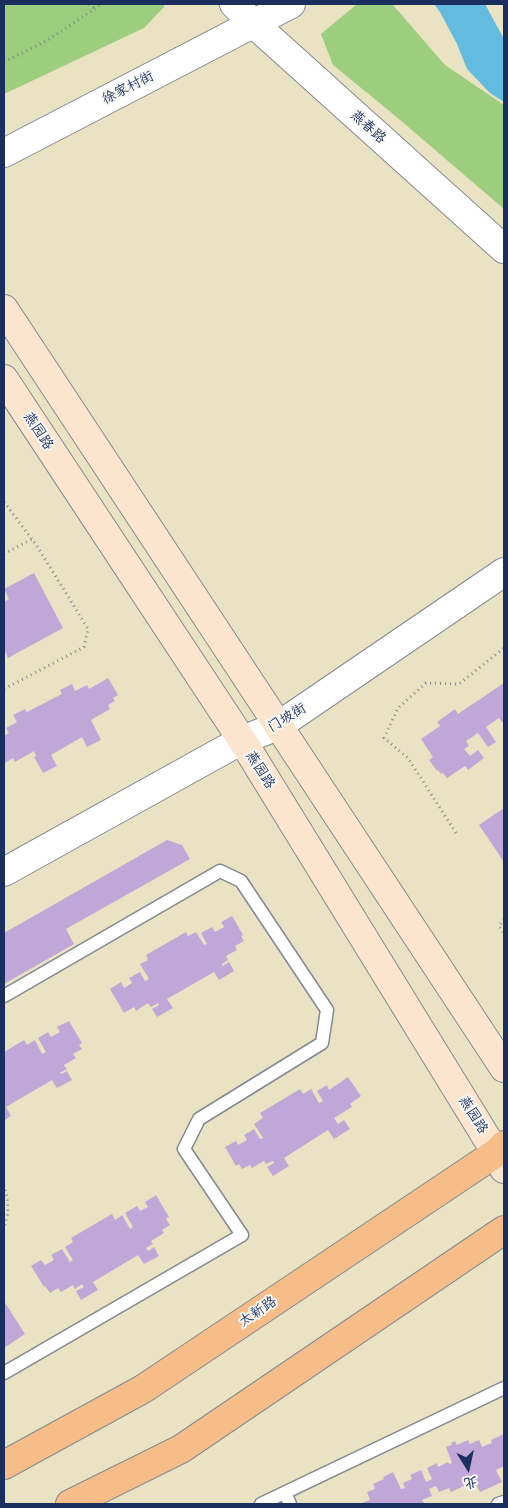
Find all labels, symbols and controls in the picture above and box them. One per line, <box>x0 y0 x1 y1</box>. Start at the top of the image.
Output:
street label: 徐家村街 <box>99 68 157 108</box>
street label: 燕春路 <box>347 107 389 147</box>
street label: 燕园路 <box>20 409 56 453</box>
street label: 门坡街 <box>265 700 309 736</box>
street label: 燕园路 <box>242 748 278 792</box>
street label: 燕园路 <box>455 1093 491 1137</box>
street label: 太新路 <box>236 1293 280 1331</box>
north arrow <box>443 1443 493 1493</box>
text: 北 <box>462 1473 479 1493</box>

